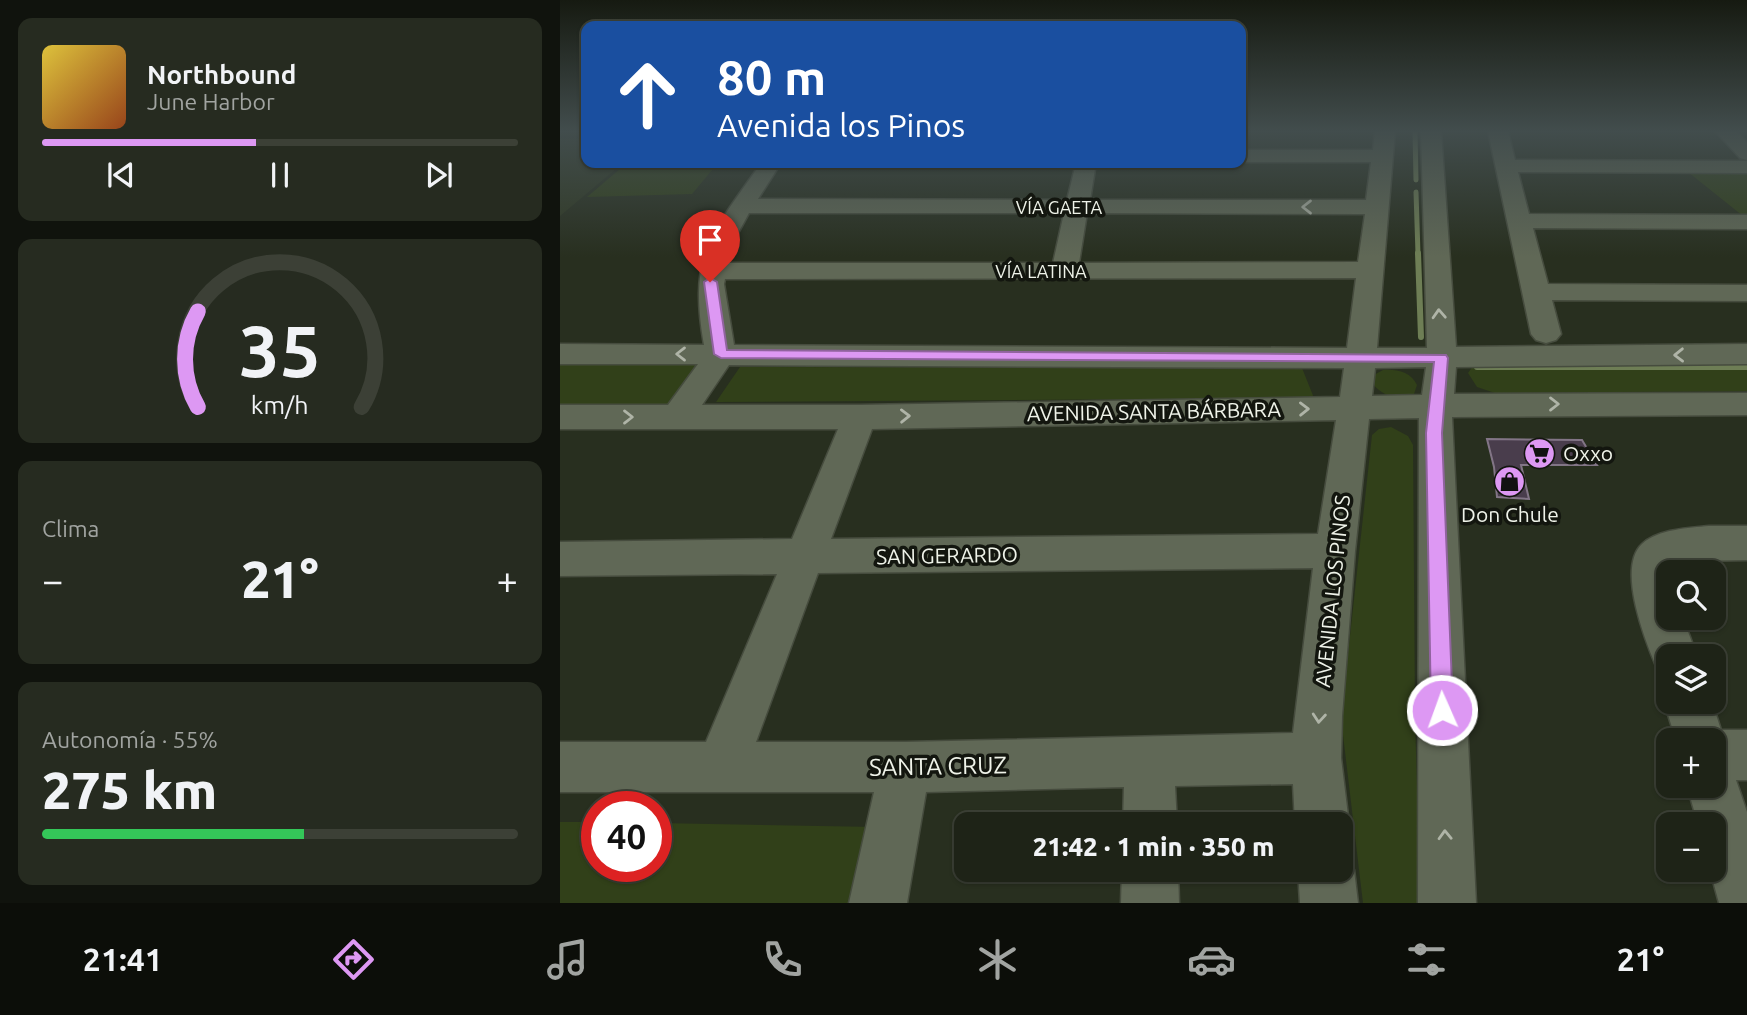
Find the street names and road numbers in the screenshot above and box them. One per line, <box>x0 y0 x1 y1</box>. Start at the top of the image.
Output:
street label: VÍA GAETA <box>1016 196 1102 217</box>
street label: VÍA LATINA <box>995 260 1087 281</box>
street label: AVENIDA SANTA BÁRBARA <box>1027 397 1282 425</box>
street label: AVENIDA LOS PINOS <box>1310 494 1354 688</box>
street label: SAN GERARDO <box>876 542 1018 568</box>
street label: SANTA CRUZ <box>869 751 1007 781</box>

